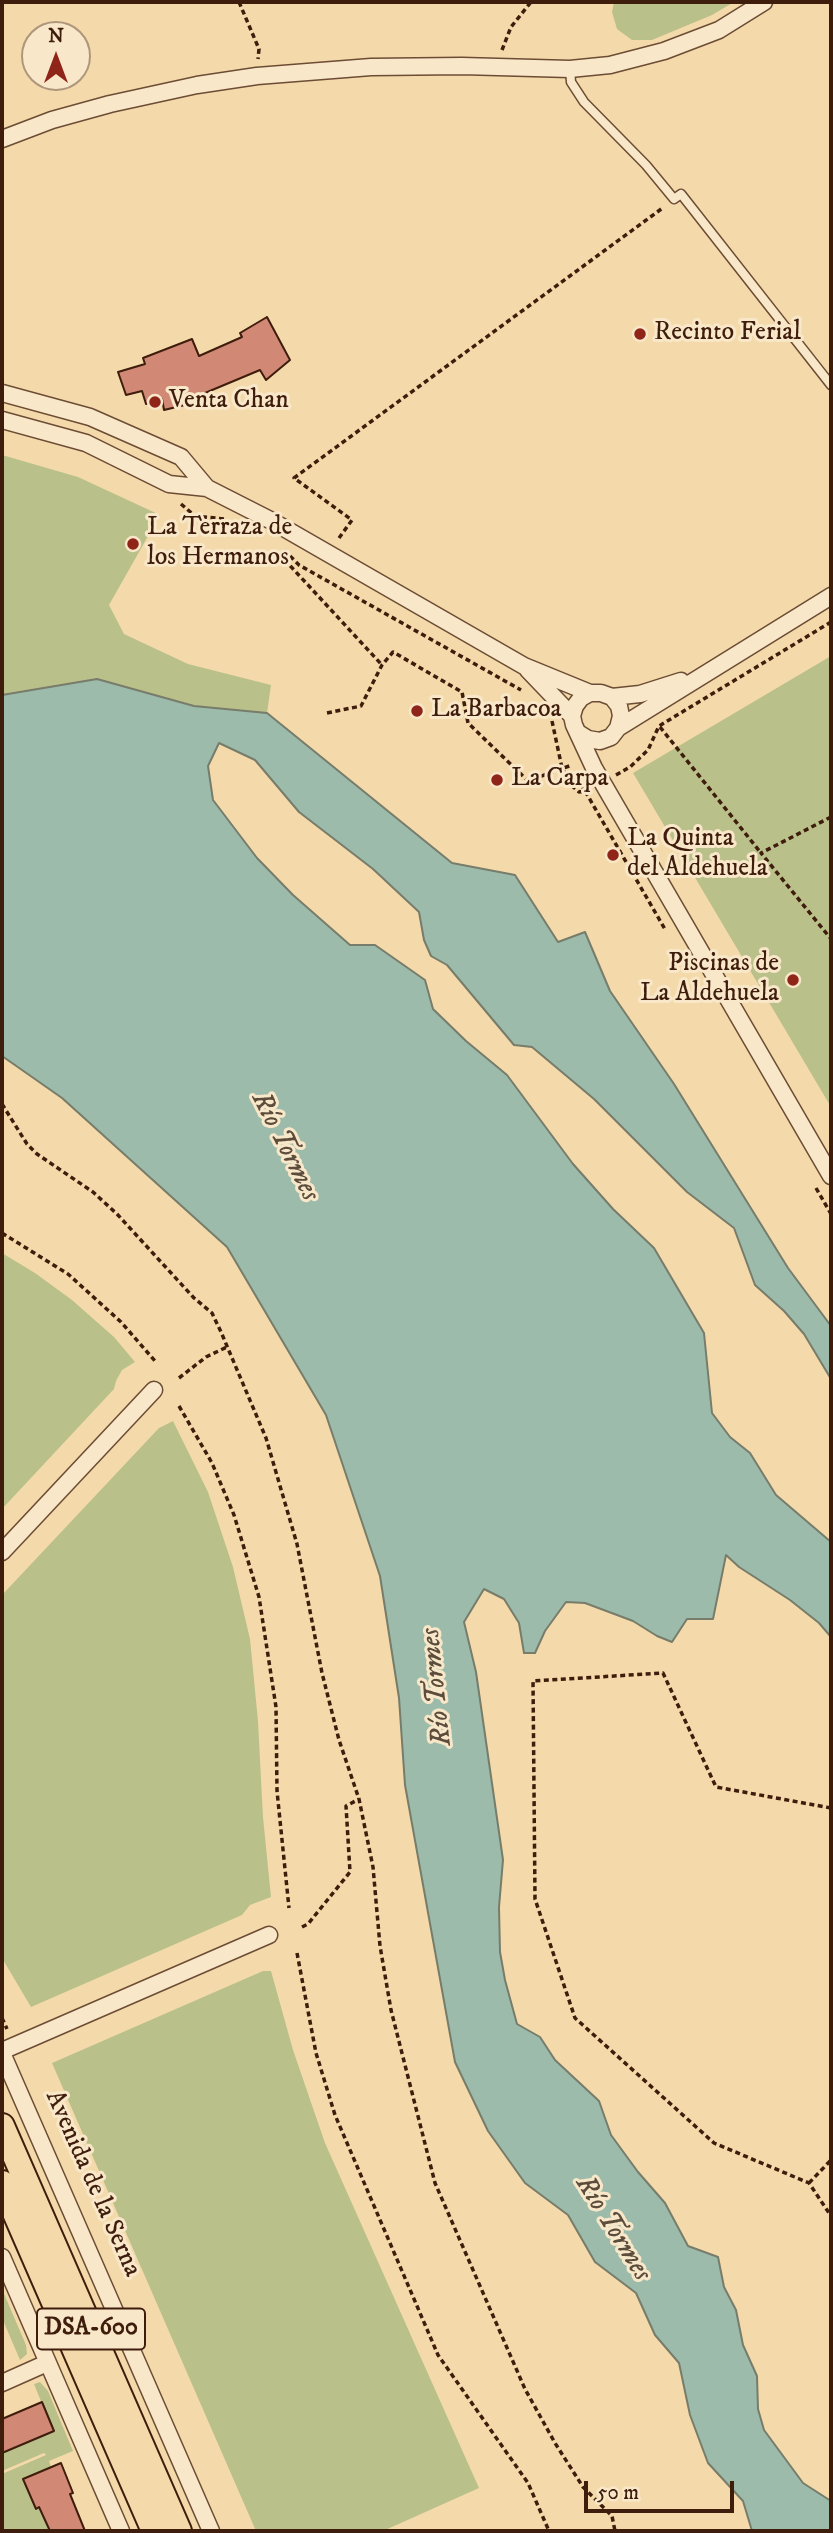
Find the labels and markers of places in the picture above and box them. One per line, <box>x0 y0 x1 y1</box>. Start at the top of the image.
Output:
place label: Recinto Ferial <box>654 318 801 350</box>
marker: Recinto Ferial <box>632 326 648 342</box>
place label: Venta Chan <box>169 386 289 418</box>
marker: Venta Chan <box>147 394 163 410</box>
place label: La Terraza de los Hermanos <box>147 513 292 574</box>
marker: La Terraza de los Hermanos <box>125 536 141 552</box>
place label: La Barbacoa <box>431 695 562 727</box>
marker: La Barbacoa <box>409 703 425 719</box>
place label: La Carpa <box>511 764 608 796</box>
marker: La Carpa <box>489 772 505 788</box>
place label: La Quinta del Aldehuela <box>627 824 768 886</box>
marker: La Quinta del Aldehuela <box>605 847 621 863</box>
place label: Piscinas de La Aldehuela <box>640 949 779 1010</box>
marker: Piscinas de La Aldehuela <box>785 972 801 988</box>

